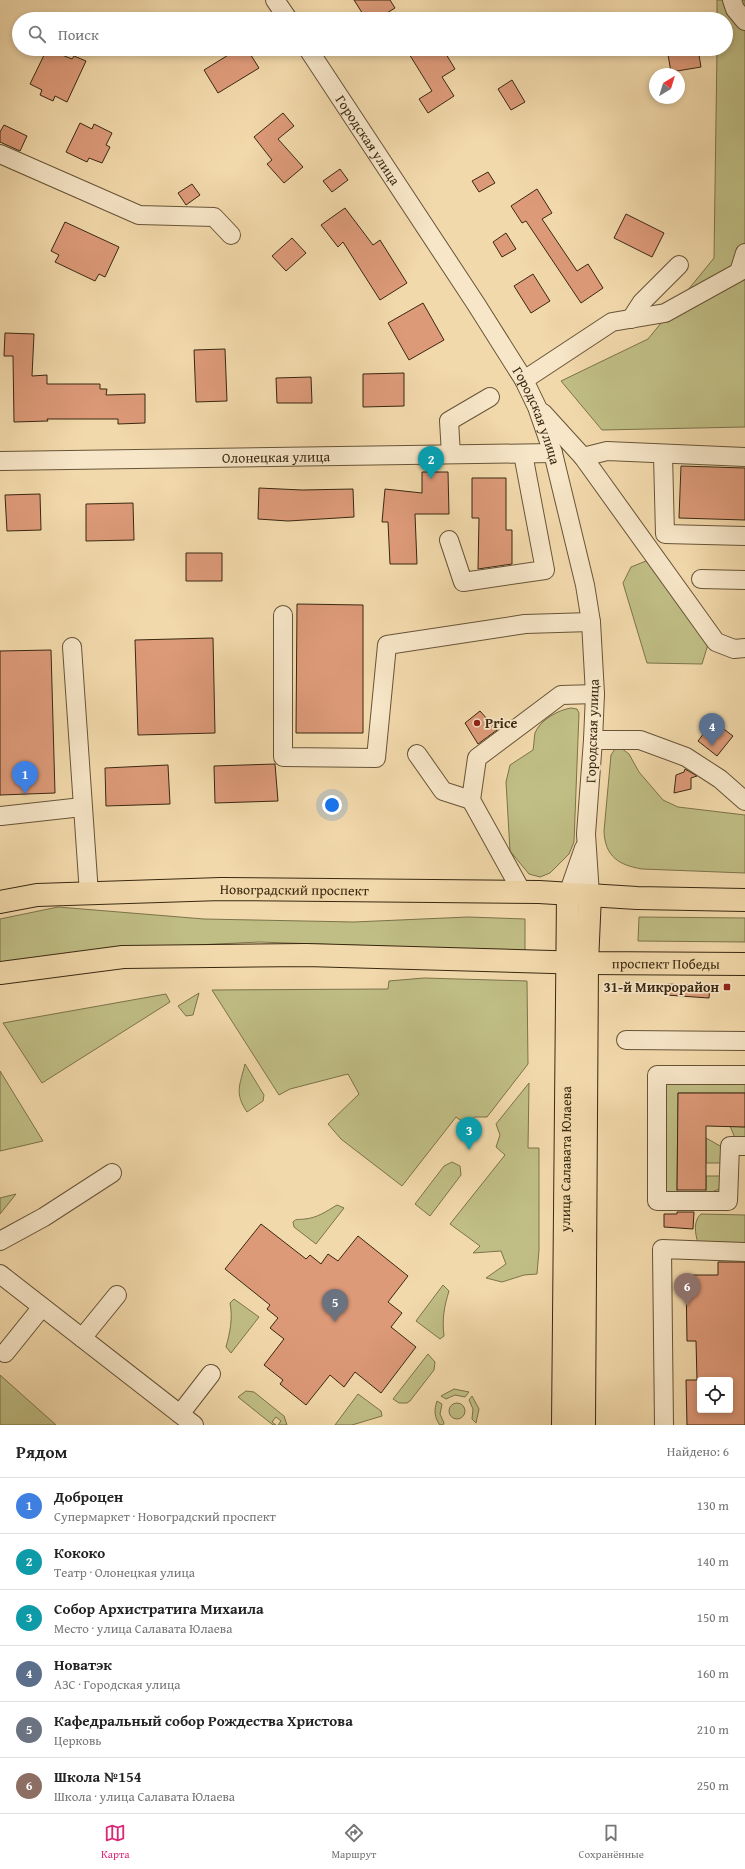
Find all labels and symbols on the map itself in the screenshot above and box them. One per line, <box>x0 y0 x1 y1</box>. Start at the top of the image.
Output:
north arrow <box>649 68 685 104</box>
street label: Городская улица <box>331 91 405 189</box>
street label: Городская улица <box>508 362 565 467</box>
street label: Олонецкая улица <box>222 446 330 468</box>
pin: 2 <box>418 446 444 479</box>
street label: Городская улица <box>580 678 604 784</box>
place label: Price <box>485 713 517 733</box>
pin: 4 <box>699 713 725 746</box>
marker: Price <box>472 718 482 728</box>
pin: 1 <box>12 761 38 794</box>
your location <box>322 795 342 815</box>
street label: Новоградский проспект <box>220 879 369 900</box>
street label: проспект Победы <box>612 953 720 974</box>
place label: 31-й Микрорайон <box>604 977 719 997</box>
marker: 31-й Микрорайон <box>722 982 732 992</box>
street label: улица Салавата Юлаева <box>555 1086 576 1233</box>
pin: 3 <box>456 1117 482 1150</box>
pin: 6 <box>674 1273 700 1306</box>
pin: 5 <box>322 1289 348 1322</box>

